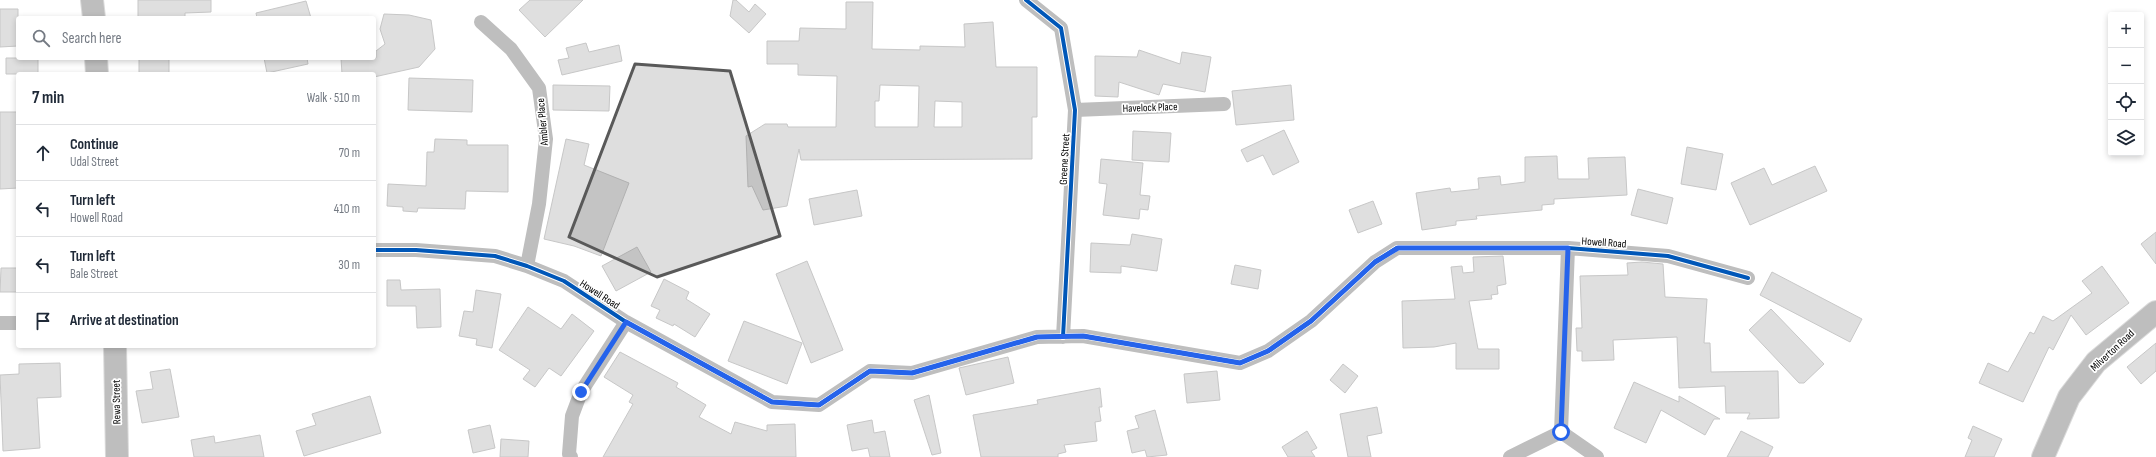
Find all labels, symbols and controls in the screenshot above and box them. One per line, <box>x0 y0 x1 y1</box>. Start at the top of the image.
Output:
map controls <box>2108 12 2144 156</box>
button: + <box>2108 12 2144 48</box>
search box <box>16 16 376 60</box>
icon: search <box>30 27 52 49</box>
text: Search here <box>62 29 122 48</box>
button: − <box>2108 48 2144 84</box>
button: locate <box>2108 84 2144 120</box>
text: 7 min <box>32 88 64 108</box>
text: Walk · 510 m <box>307 90 360 106</box>
street label: Ambler Place <box>534 98 551 147</box>
street label: Havelock Place <box>1122 100 1178 115</box>
button: layers <box>2108 120 2144 156</box>
street label: Greene Street <box>1057 132 1072 185</box>
text: Continue <box>70 135 119 154</box>
icon: ahead <box>32 142 54 164</box>
text: 70 m <box>339 145 360 161</box>
text: Udal Street <box>70 154 119 170</box>
text: Turn left <box>70 191 115 210</box>
icon: left <box>32 198 54 220</box>
text: 410 m <box>334 201 360 217</box>
text: Howell Road <box>70 210 123 226</box>
street label: Howell Road <box>1581 234 1627 251</box>
text: Turn left <box>70 247 115 266</box>
icon: left <box>32 254 54 276</box>
text: 30 m <box>338 257 360 273</box>
text: Bale Street <box>70 266 118 282</box>
street label: Howell Road <box>577 277 622 312</box>
icon: arrive <box>32 310 54 332</box>
text: Arrive at destination <box>70 311 179 330</box>
street label: Milverton Road <box>2088 327 2137 374</box>
street label: Rewa Street <box>110 379 123 424</box>
route end <box>572 383 590 401</box>
route start <box>1552 423 1570 441</box>

